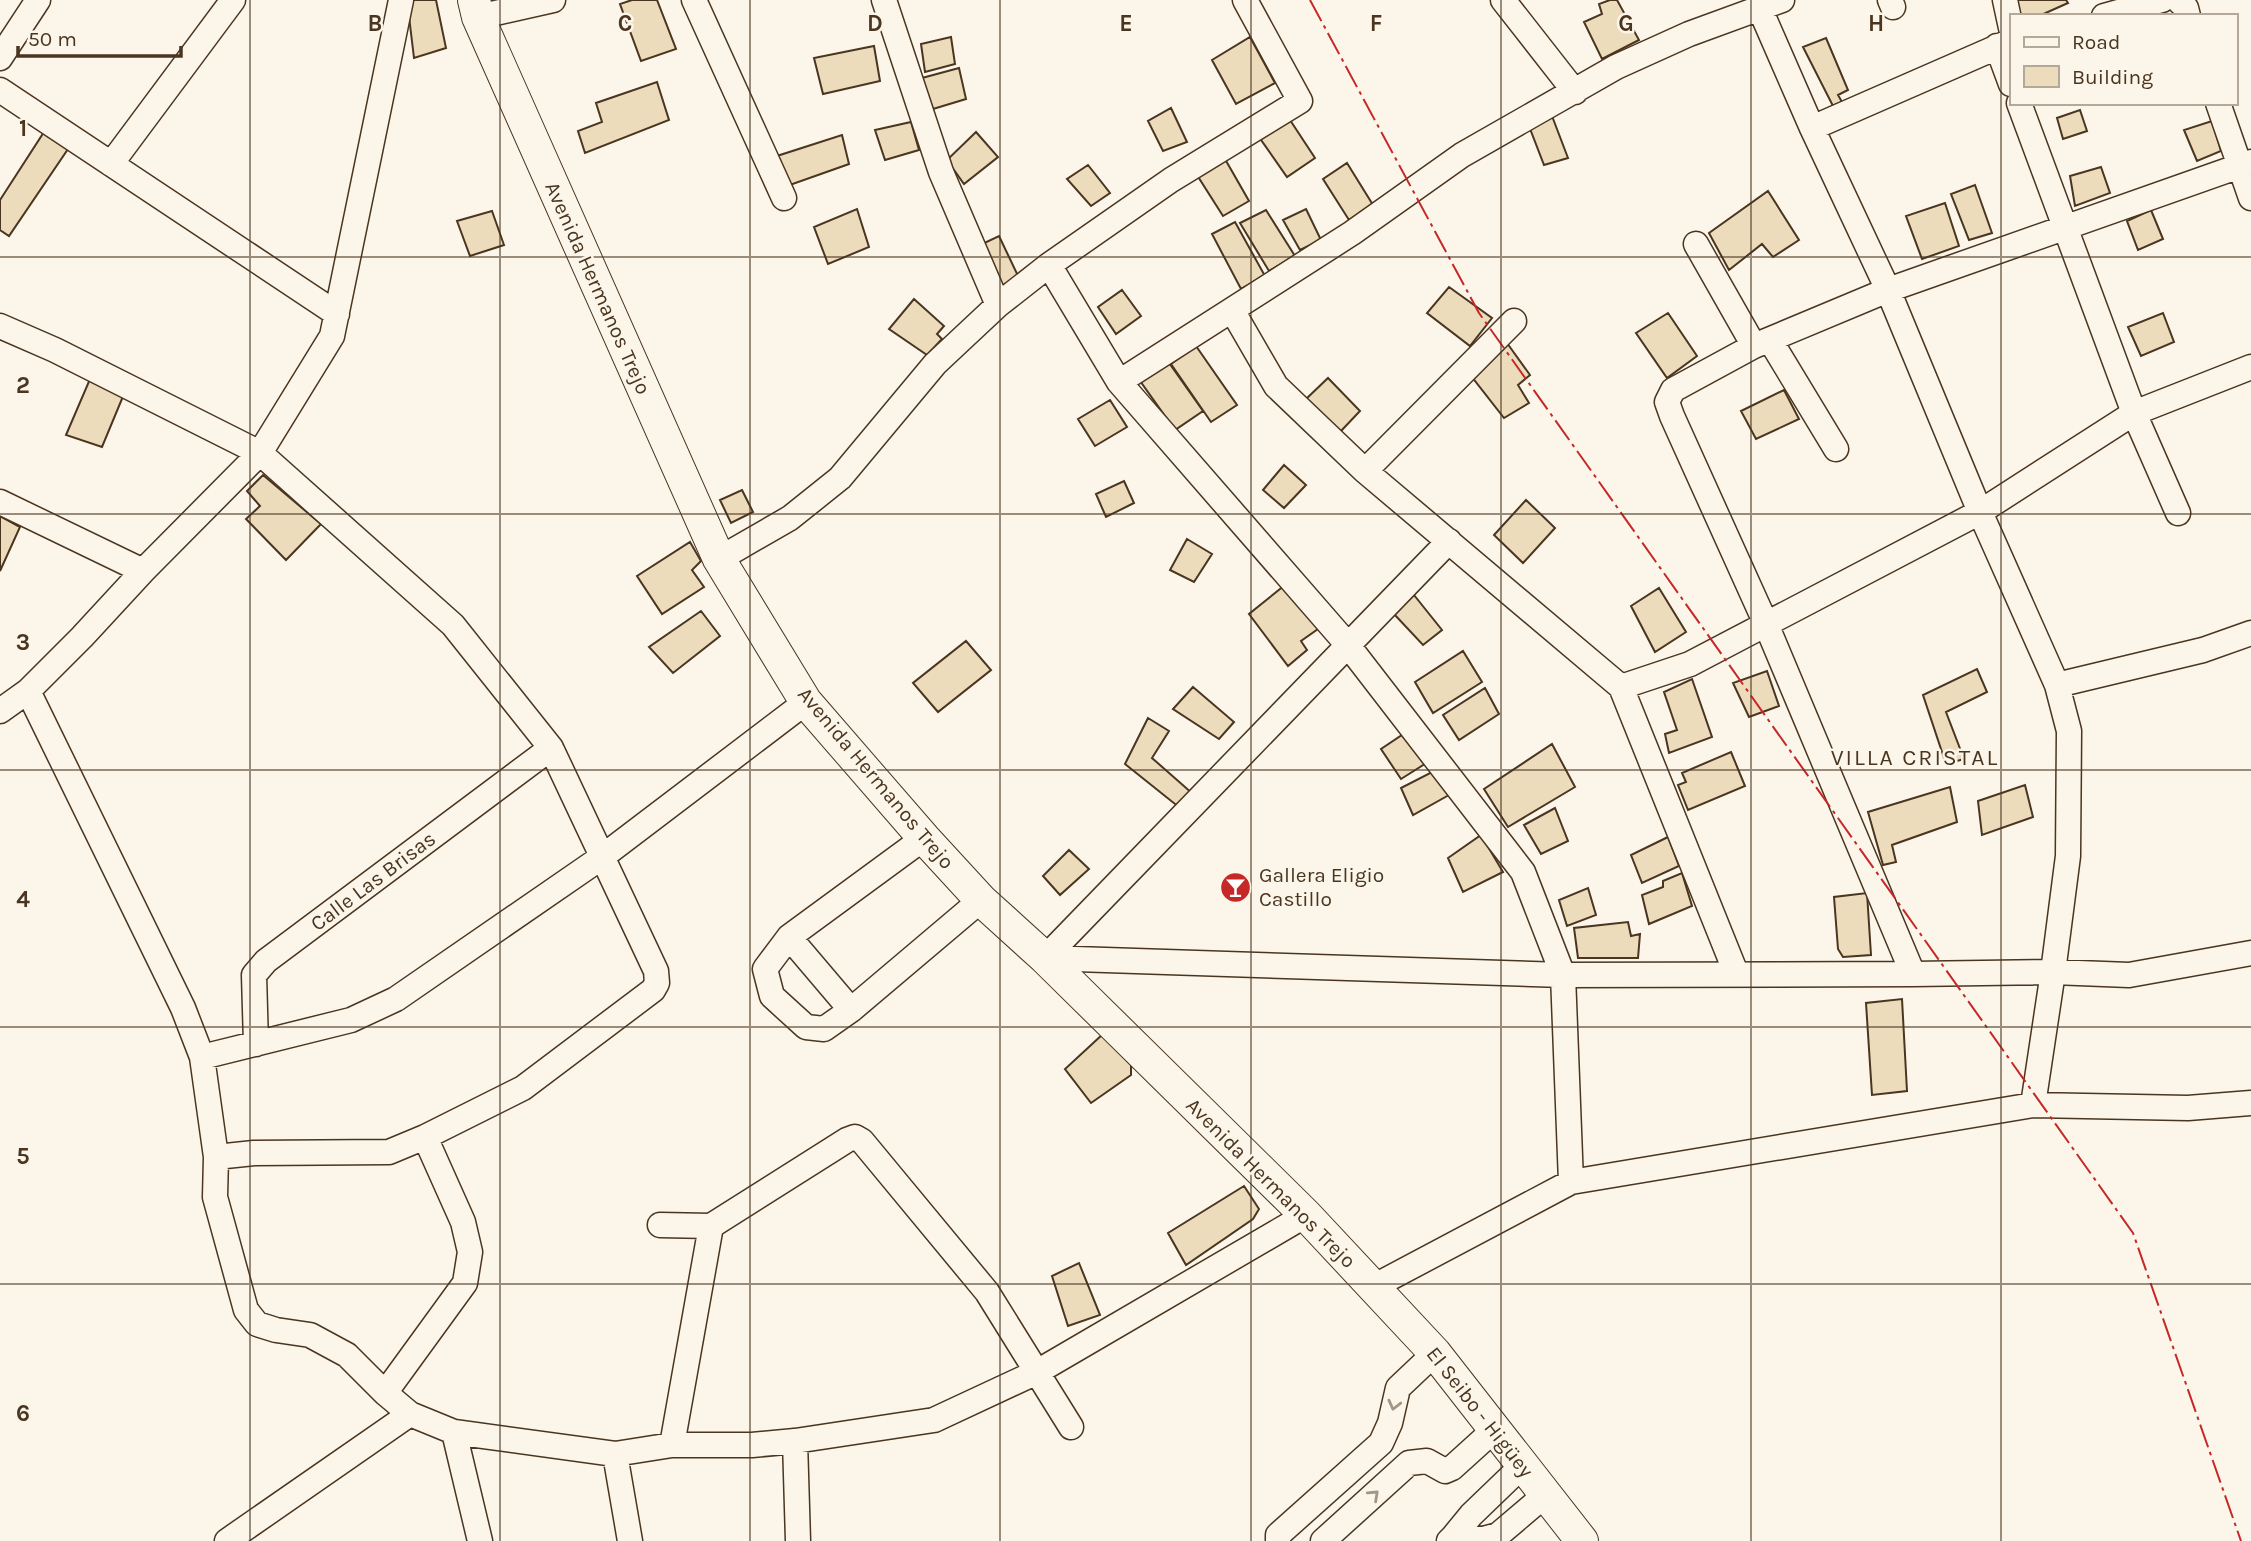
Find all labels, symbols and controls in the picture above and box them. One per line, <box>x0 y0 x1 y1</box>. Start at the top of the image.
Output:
text: B <box>368 10 382 37</box>
text: C <box>618 10 632 37</box>
text: D <box>867 10 883 37</box>
text: E <box>1119 10 1133 37</box>
text: F <box>1370 10 1382 37</box>
text: G <box>1618 10 1634 37</box>
text: H <box>1868 10 1884 37</box>
scale bar <box>18 14 180 58</box>
legend <box>2010 14 2237 105</box>
text: 50 m <box>28 27 77 51</box>
text: Road <box>2072 30 2120 54</box>
text: Building <box>2072 65 2153 89</box>
text: 1 <box>19 115 27 142</box>
street label: Avenida Hermanos Trejo <box>540 178 656 398</box>
text: 2 <box>16 372 30 399</box>
text: 3 <box>16 629 30 656</box>
street label: Avenida Hermanos Trejo <box>793 682 959 874</box>
district label: VILLA CRISTAL <box>1831 744 1999 771</box>
street label: Calle Las Brisas <box>306 826 440 936</box>
place label: Gallera Eligio Castillo <box>1259 863 1384 911</box>
bar icon: Gallera Eligio Castillo <box>1219 870 1253 904</box>
text: 4 <box>16 886 30 913</box>
street label: Avenida Hermanos Trejo <box>1181 1093 1361 1273</box>
text: 5 <box>16 1143 30 1170</box>
street label: El Seibo - Higüey <box>1422 1342 1539 1482</box>
one-way arrow <box>1388 1399 1402 1411</box>
text: 6 <box>16 1400 30 1427</box>
one-way arrow <box>1366 1491 1379 1503</box>

